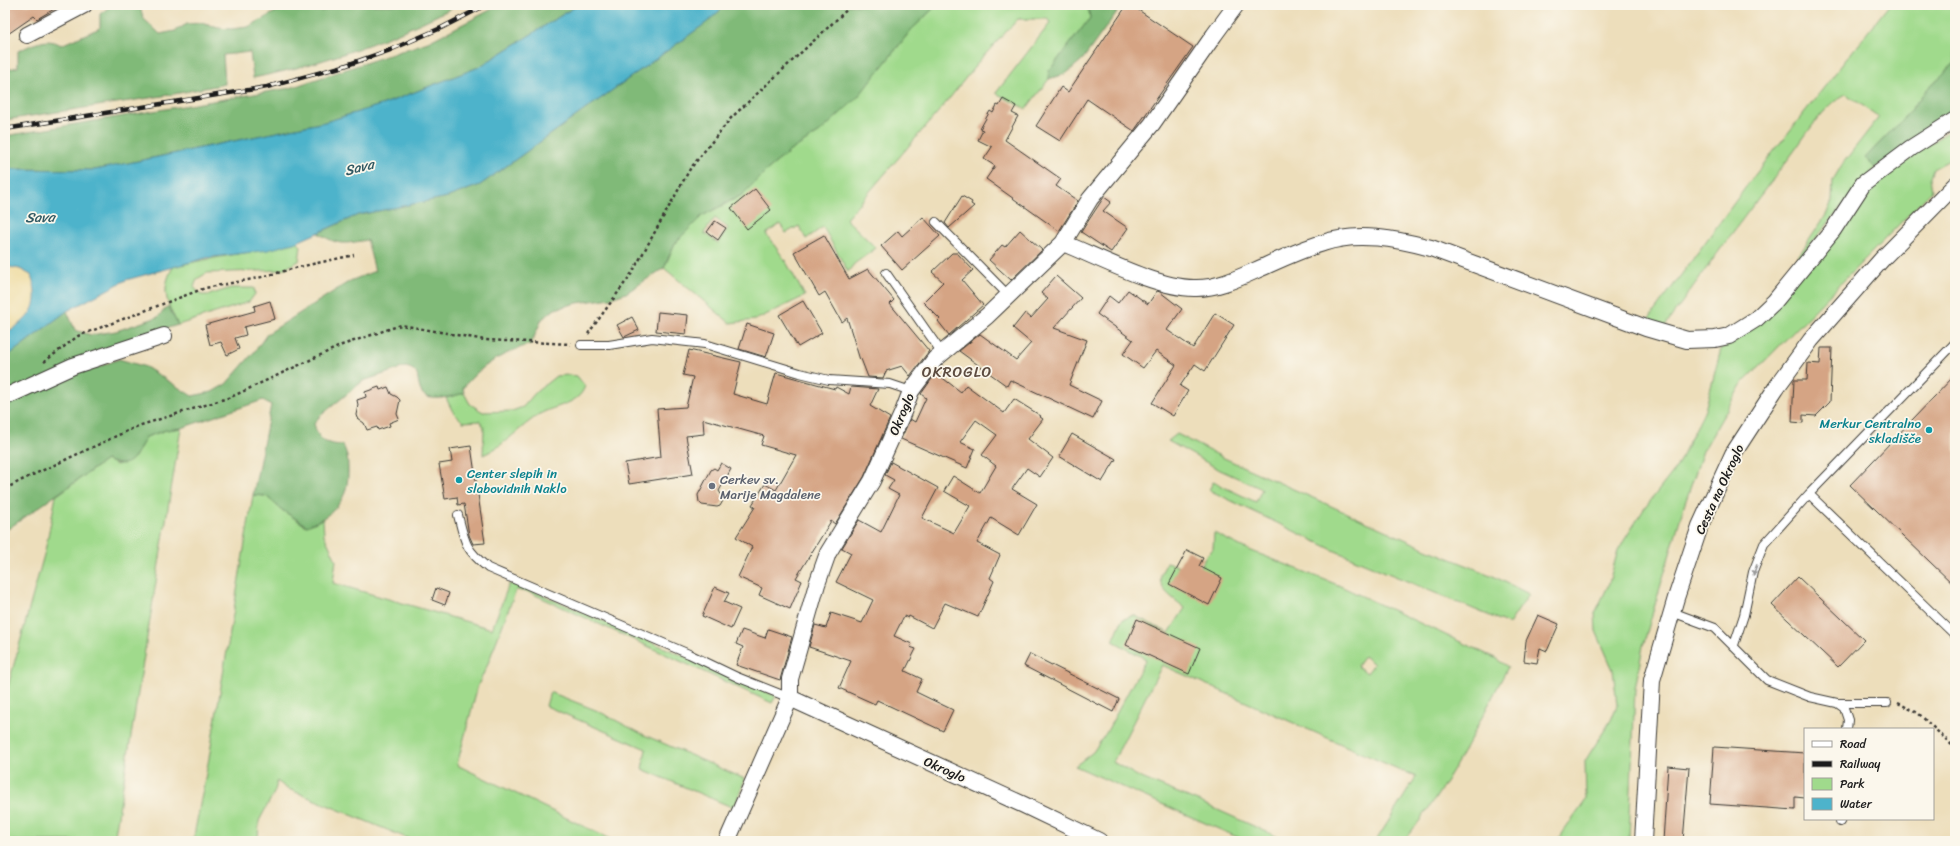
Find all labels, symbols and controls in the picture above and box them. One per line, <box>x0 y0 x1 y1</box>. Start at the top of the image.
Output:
water label: Sava <box>342 151 378 183</box>
water label: Sava <box>25 205 57 230</box>
district label: OKROGLO <box>922 359 992 385</box>
street label: Okroglo <box>882 389 921 439</box>
place label: Merkur Centralno skladišče <box>1820 412 1921 450</box>
marker: Merkur Centralno skladišče <box>1924 425 1934 435</box>
street label: Cesta na Okroglo <box>1688 440 1751 538</box>
place label: Center slepih in slabovidnih Naklo <box>466 462 567 500</box>
place label: Cerkev sv. Marije Magdalene <box>720 468 821 506</box>
marker: Center slepih in slabovidnih Naklo <box>454 475 464 485</box>
marker: Cerkev sv. Marije Magdalene <box>707 481 717 491</box>
one-way arrow <box>1751 564 1757 576</box>
legend <box>1804 728 1934 820</box>
text: Road <box>1840 733 1867 755</box>
street label: Okroglo <box>920 750 970 789</box>
text: Railway <box>1840 753 1881 775</box>
text: Park <box>1840 773 1865 795</box>
text: Water <box>1840 793 1873 815</box>

